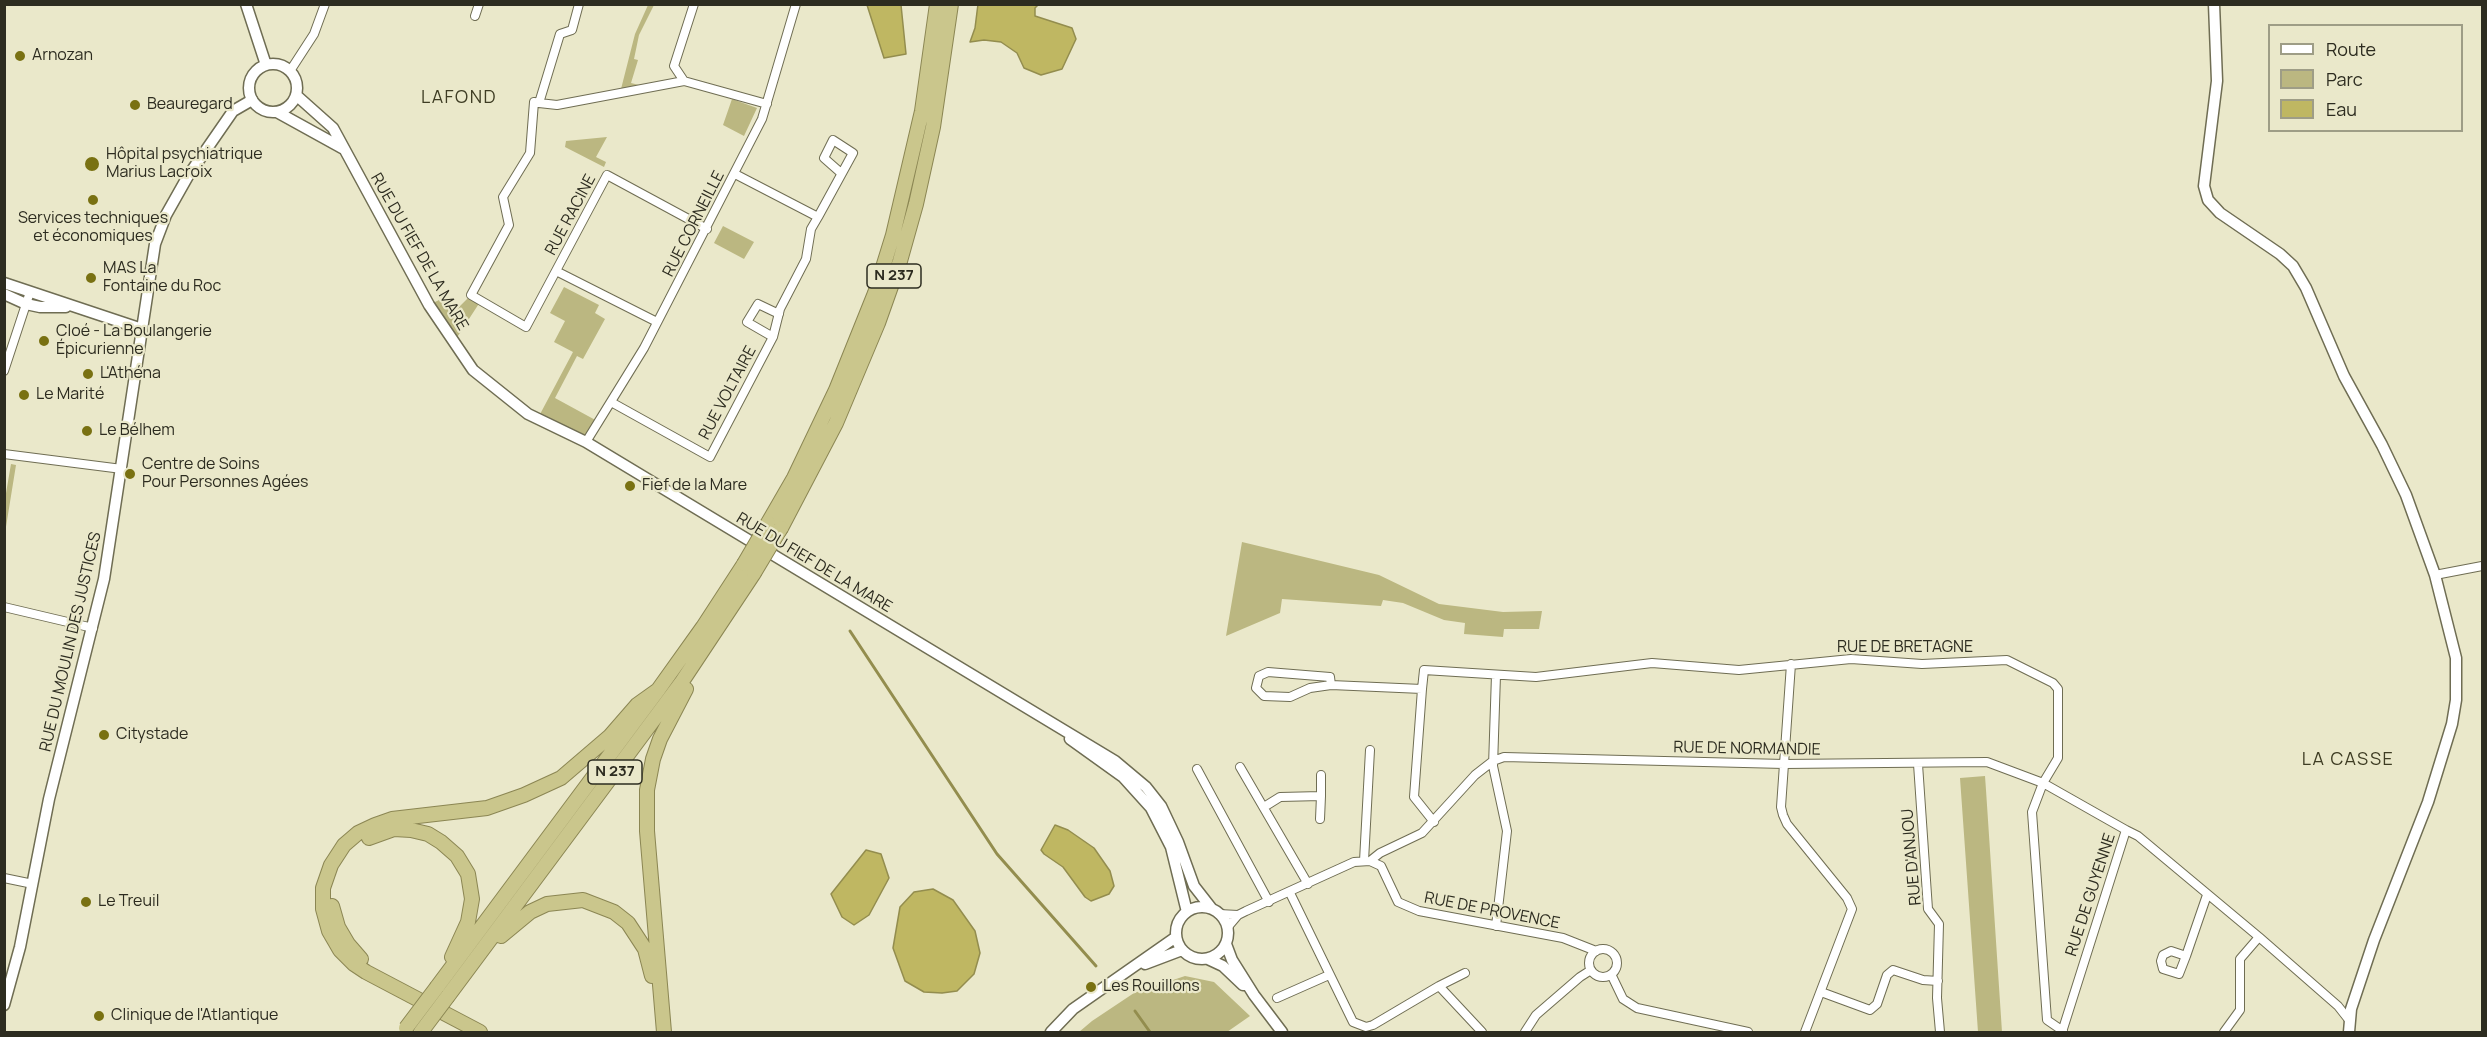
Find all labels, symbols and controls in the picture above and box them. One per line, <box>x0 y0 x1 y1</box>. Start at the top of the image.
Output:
legend <box>2268 24 2463 132</box>
text: Route <box>2326 37 2376 61</box>
place label: Arnozan <box>32 46 93 66</box>
marker: Arnozan <box>13 49 27 63</box>
text: Parc <box>2326 67 2363 91</box>
district label: LAFOND <box>421 87 497 109</box>
place label: Beauregard <box>147 95 233 115</box>
text: Eau <box>2326 97 2357 121</box>
marker: Beauregard <box>128 98 142 112</box>
place label: Hôpital psychiatrique Marius Lacroix <box>106 145 263 183</box>
marker: Hôpital psychiatrique Marius Lacroix <box>83 155 101 173</box>
street label: RUE CORNEILLE <box>659 168 729 280</box>
street label: RUE DU FIEF DE LA MARE <box>366 170 472 334</box>
street label: RUE RACINE <box>542 171 600 259</box>
marker: Services techniques et économiques <box>86 193 100 207</box>
place label: Services techniques et économiques <box>18 209 168 247</box>
place label: MAS La Fontaine du Roc <box>103 259 221 297</box>
road number: N 237 <box>867 264 921 288</box>
marker: MAS La Fontaine du Roc <box>84 271 98 285</box>
place label: Cloé - La Boulangerie Épicurienne <box>56 322 212 360</box>
marker: Cloé - La Boulangerie Épicurienne <box>37 334 51 348</box>
street label: RUE VOLTAIRE <box>695 343 761 443</box>
place label: L'Athéna <box>100 364 161 384</box>
marker: L'Athéna <box>81 367 95 381</box>
place label: Le Marité <box>36 385 104 405</box>
marker: Le Marité <box>17 388 31 402</box>
place label: Le Bélhem <box>99 421 175 441</box>
marker: Le Bélhem <box>80 424 94 438</box>
place label: Centre de Soins Pour Personnes Agées <box>142 455 308 493</box>
marker: Centre de Soins Pour Personnes Agées <box>123 467 137 481</box>
place label: Fief de la Mare <box>642 476 747 496</box>
marker: Fief de la Mare <box>623 479 637 493</box>
street label: RUE DU FIEF DE LA MARE <box>733 509 895 617</box>
street label: RUE DU MOULIN DES JUSTICES <box>36 530 106 754</box>
street label: RUE DE BRETAGNE <box>1837 638 1973 658</box>
place label: Citystade <box>116 725 188 745</box>
marker: Citystade <box>97 728 111 742</box>
street label: RUE DE NORMANDIE <box>1673 738 1821 760</box>
district label: LA CASSE <box>2302 749 2394 771</box>
road number: N 237 <box>588 760 642 784</box>
street label: RUE D'ANJOU <box>1898 808 1926 906</box>
street label: RUE DE GUYENNE <box>2062 831 2120 959</box>
street label: RUE DE PROVENCE <box>1423 888 1561 934</box>
place label: Le Treuil <box>98 892 159 912</box>
marker: Le Treuil <box>79 895 93 909</box>
place label: Les Rouillons <box>1103 977 1200 997</box>
marker: Les Rouillons <box>1084 980 1098 994</box>
place label: Clinique de l'Atlantique <box>111 1006 278 1026</box>
marker: Clinique de l'Atlantique <box>92 1009 106 1023</box>

